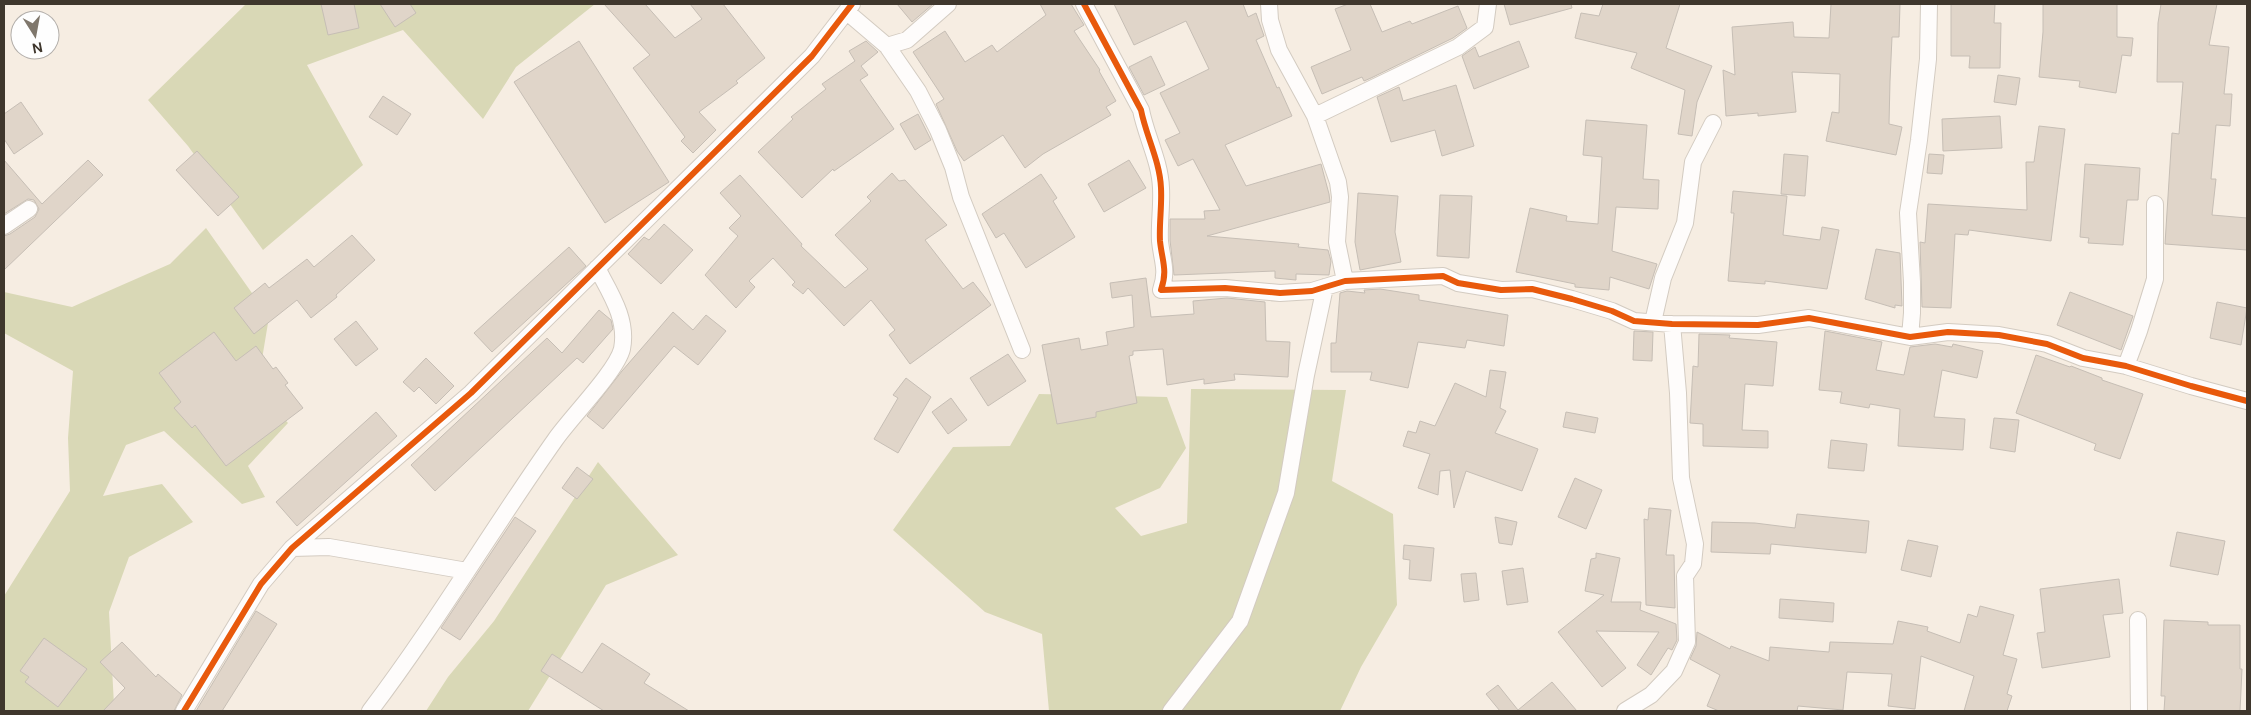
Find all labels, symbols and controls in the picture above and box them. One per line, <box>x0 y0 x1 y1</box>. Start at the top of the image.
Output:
north arrow <box>10 10 60 60</box>
text: N <box>31 38 44 58</box>

